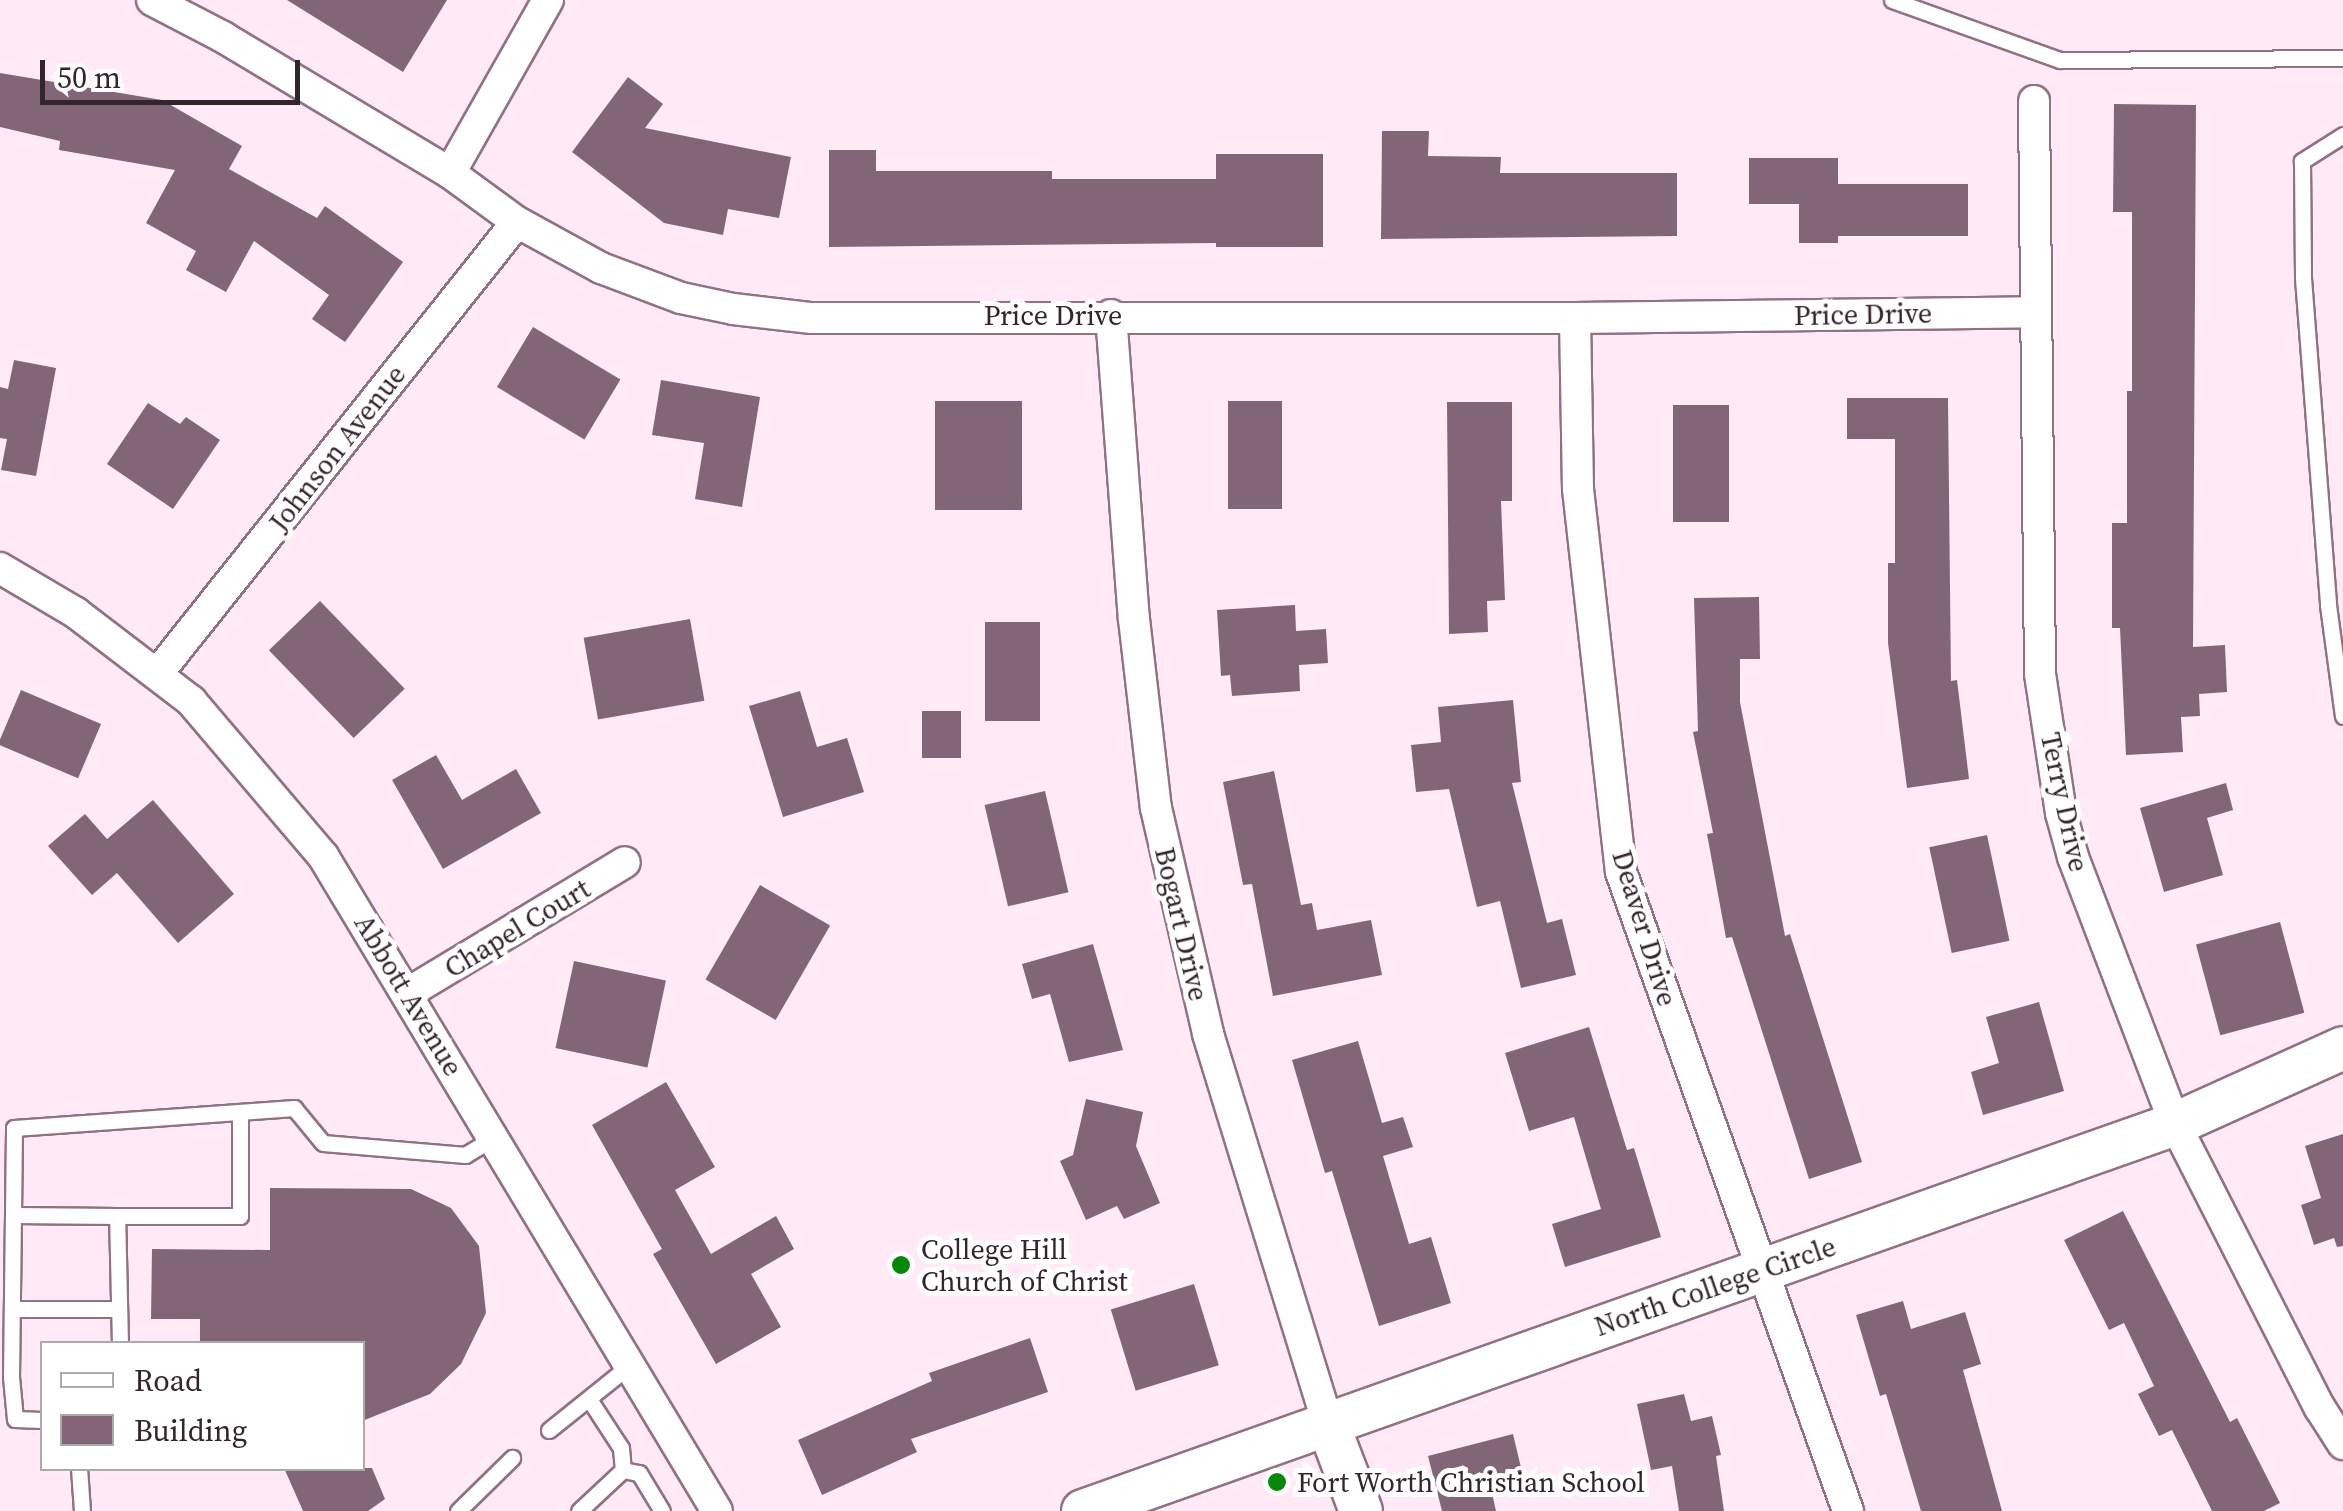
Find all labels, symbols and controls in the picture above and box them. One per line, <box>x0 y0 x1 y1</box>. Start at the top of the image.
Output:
scale bar <box>45 40 305 102</box>
text: 50 m <box>57 57 121 98</box>
street label: Price Drive <box>1794 296 1932 332</box>
street label: Price Drive <box>984 298 1122 332</box>
street label: Johnson Avenue <box>262 358 412 538</box>
street label: Terry Drive <box>2034 729 2096 875</box>
street label: Bogart Drive <box>1148 844 1216 1004</box>
street label: Deaver Drive <box>1605 846 1685 1010</box>
street label: Chapel Court <box>438 871 596 985</box>
street label: Abbott Avenue <box>348 908 470 1082</box>
street label: North College Circle <box>1590 1229 1840 1343</box>
place label: College Hill Church of Christ <box>921 1232 1128 1298</box>
marker: College Hill Church of Christ <box>890 1254 912 1276</box>
legend <box>40 1341 365 1471</box>
text: Road <box>134 1360 202 1401</box>
text: Building <box>134 1410 247 1451</box>
place label: Fort Worth Christian School <box>1297 1465 1646 1499</box>
marker: Fort Worth Christian School <box>1266 1471 1288 1493</box>

